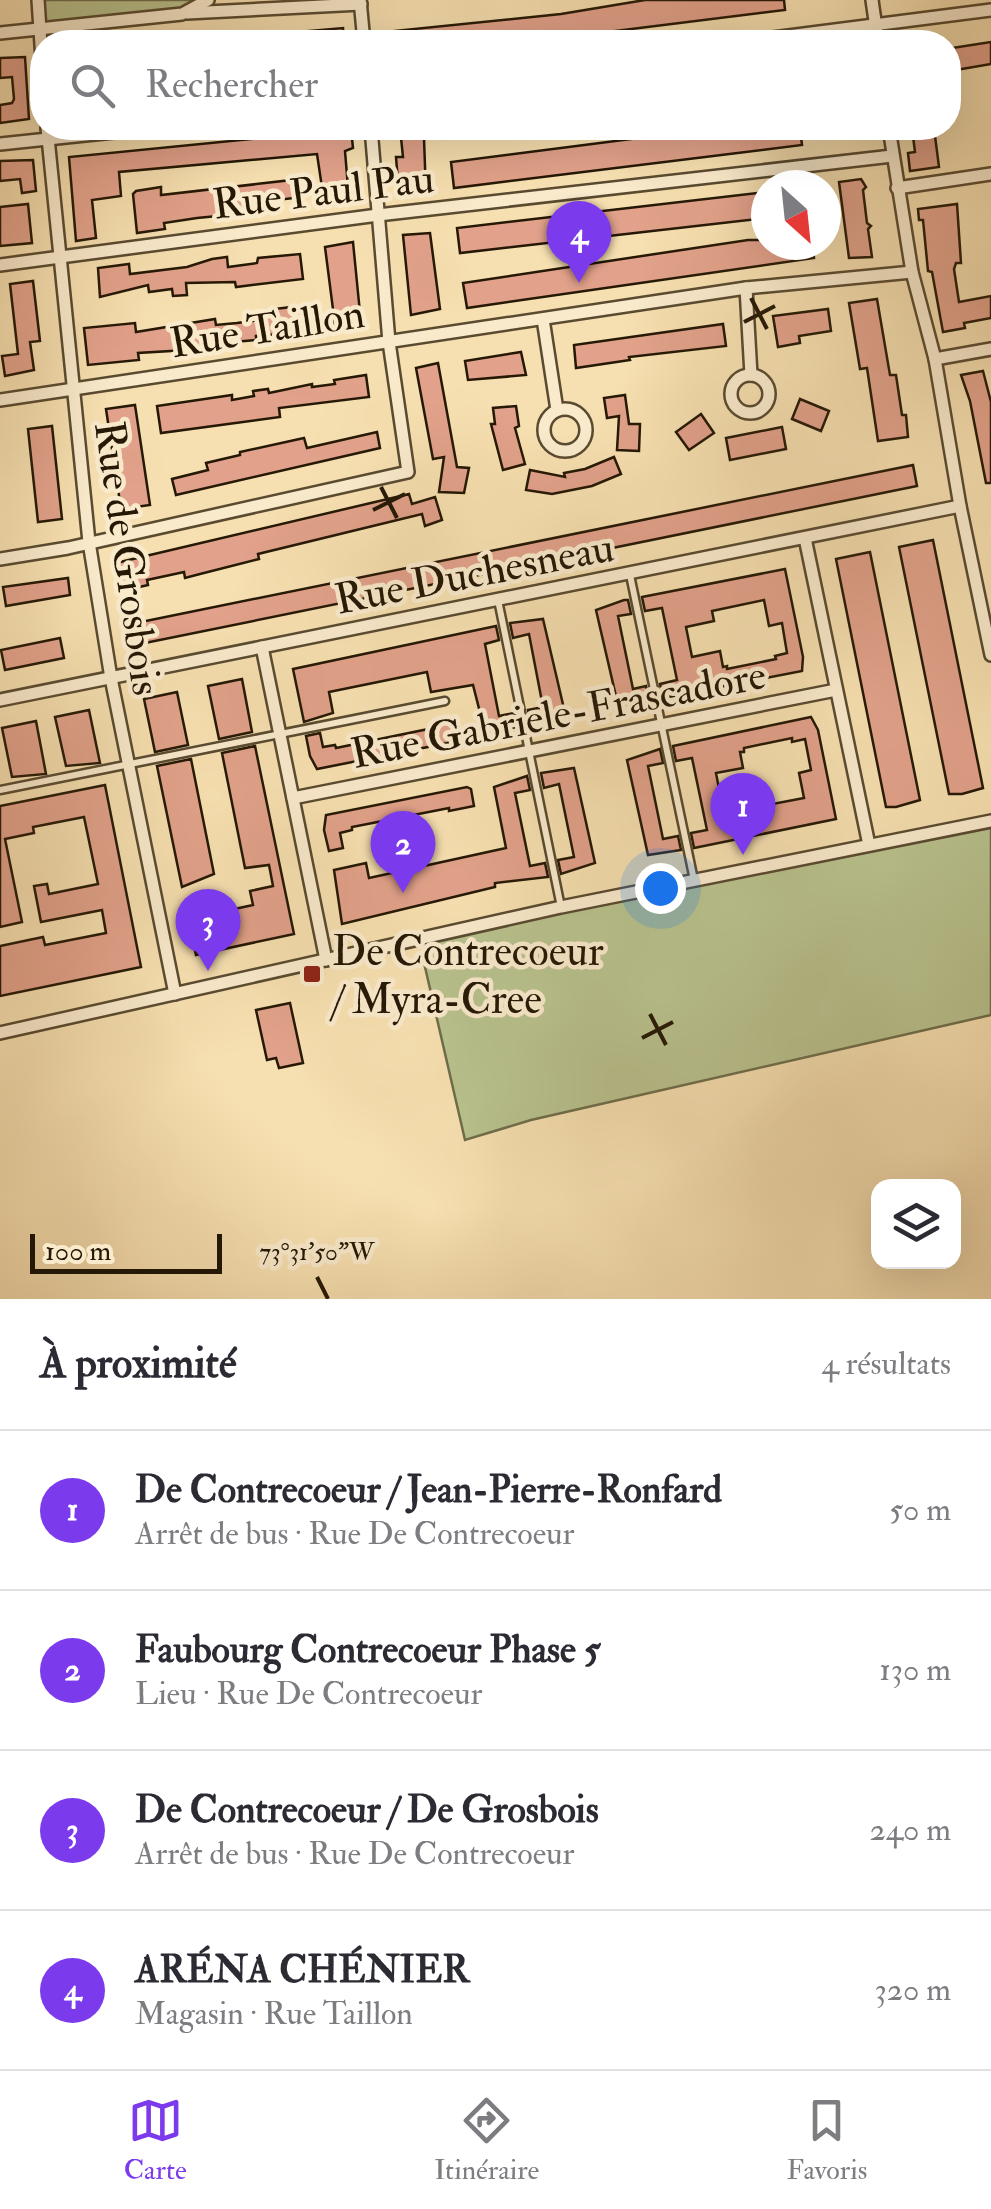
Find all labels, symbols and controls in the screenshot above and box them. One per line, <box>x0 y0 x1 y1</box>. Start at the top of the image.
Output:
search box <box>30 30 961 140</box>
icon: search <box>65 58 120 113</box>
text: Rechercher <box>145 61 318 109</box>
street label: Rue Paul Pau <box>210 153 437 231</box>
north arrow <box>751 170 841 260</box>
pin: 4 <box>546 200 612 283</box>
street label: Rue Taillon <box>166 288 368 370</box>
street label: Rue de Grosbois <box>82 418 172 699</box>
street label: Rue Duchesneau <box>331 521 618 626</box>
street label: Rue Gabriele-Frascadore <box>346 649 770 781</box>
pin: 1 <box>710 772 776 855</box>
pin: 2 <box>370 810 436 893</box>
your location <box>635 863 686 914</box>
pin: 3 <box>176 888 240 971</box>
place label: De Contrecoeur / Myra-Cree <box>329 926 604 1026</box>
marker: De Contrecoeur / Myra-Cree <box>301 963 323 985</box>
map controls <box>871 1179 961 1269</box>
button: layers <box>871 1179 961 1269</box>
scale bar <box>30 1229 222 1274</box>
text: 100 m <box>45 1234 111 1269</box>
text: 73°31'50"W <box>260 1237 376 1268</box>
text: À proximité <box>40 1338 236 1390</box>
text: 4 résultats <box>821 1344 951 1384</box>
text: De Contrecoeur / Jean-Pierre-Ronfard <box>135 1466 722 1514</box>
text: 1 <box>67 1490 78 1530</box>
text: 50 m <box>889 1490 951 1530</box>
text: Arrêt de bus · Rue De Contrecoeur <box>135 1514 575 1554</box>
text: Faubourg Contrecoeur Phase 5 <box>135 1626 601 1674</box>
text: 2 <box>64 1650 81 1690</box>
text: 130 m <box>879 1650 951 1690</box>
text: Lieu · Rue De Contrecoeur <box>135 1674 482 1714</box>
text: De Contrecoeur / De Grosbois <box>135 1786 599 1834</box>
text: 3 <box>66 1810 79 1850</box>
text: 240 m <box>870 1810 951 1850</box>
text: Arrêt de bus · Rue De Contrecoeur <box>135 1834 575 1874</box>
text: ARÉNA CHÉNIER <box>135 1946 469 1994</box>
text: 4 <box>64 1970 81 2010</box>
text: 320 m <box>875 1970 951 2010</box>
text: Magasin · Rue Taillon <box>135 1994 413 2034</box>
tab: Carte <box>124 2093 187 2188</box>
tab: Itinéraire <box>434 2093 539 2188</box>
tab: Favoris <box>787 2093 867 2188</box>

